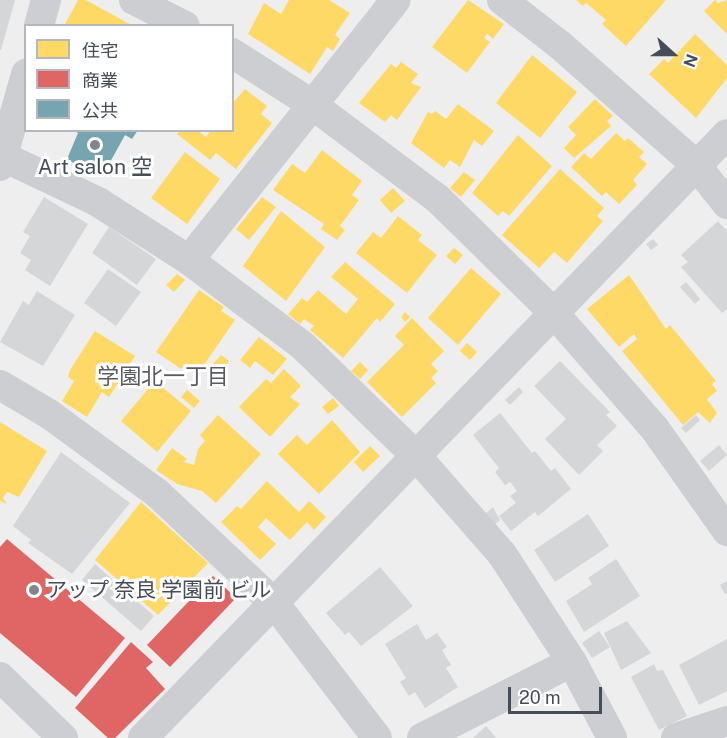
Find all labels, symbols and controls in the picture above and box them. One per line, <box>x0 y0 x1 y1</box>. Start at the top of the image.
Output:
legend <box>24 24 234 132</box>
north arrow <box>643 24 703 84</box>
text: 住宅 <box>82 40 118 61</box>
text: N <box>679 51 701 70</box>
text: 商業 <box>82 70 118 91</box>
text: 公共 <box>82 100 118 121</box>
marker: Art salon 空 <box>88 138 102 152</box>
place label: Art salon 空 <box>38 154 152 180</box>
district label: 学園北一丁目 <box>97 364 229 390</box>
place label: アップ 奈良 学園前 ビル <box>46 577 271 603</box>
marker: アップ 奈良 学園前 ビル <box>27 583 41 597</box>
scale bar <box>511 675 606 713</box>
text: 20 m <box>519 687 561 708</box>

